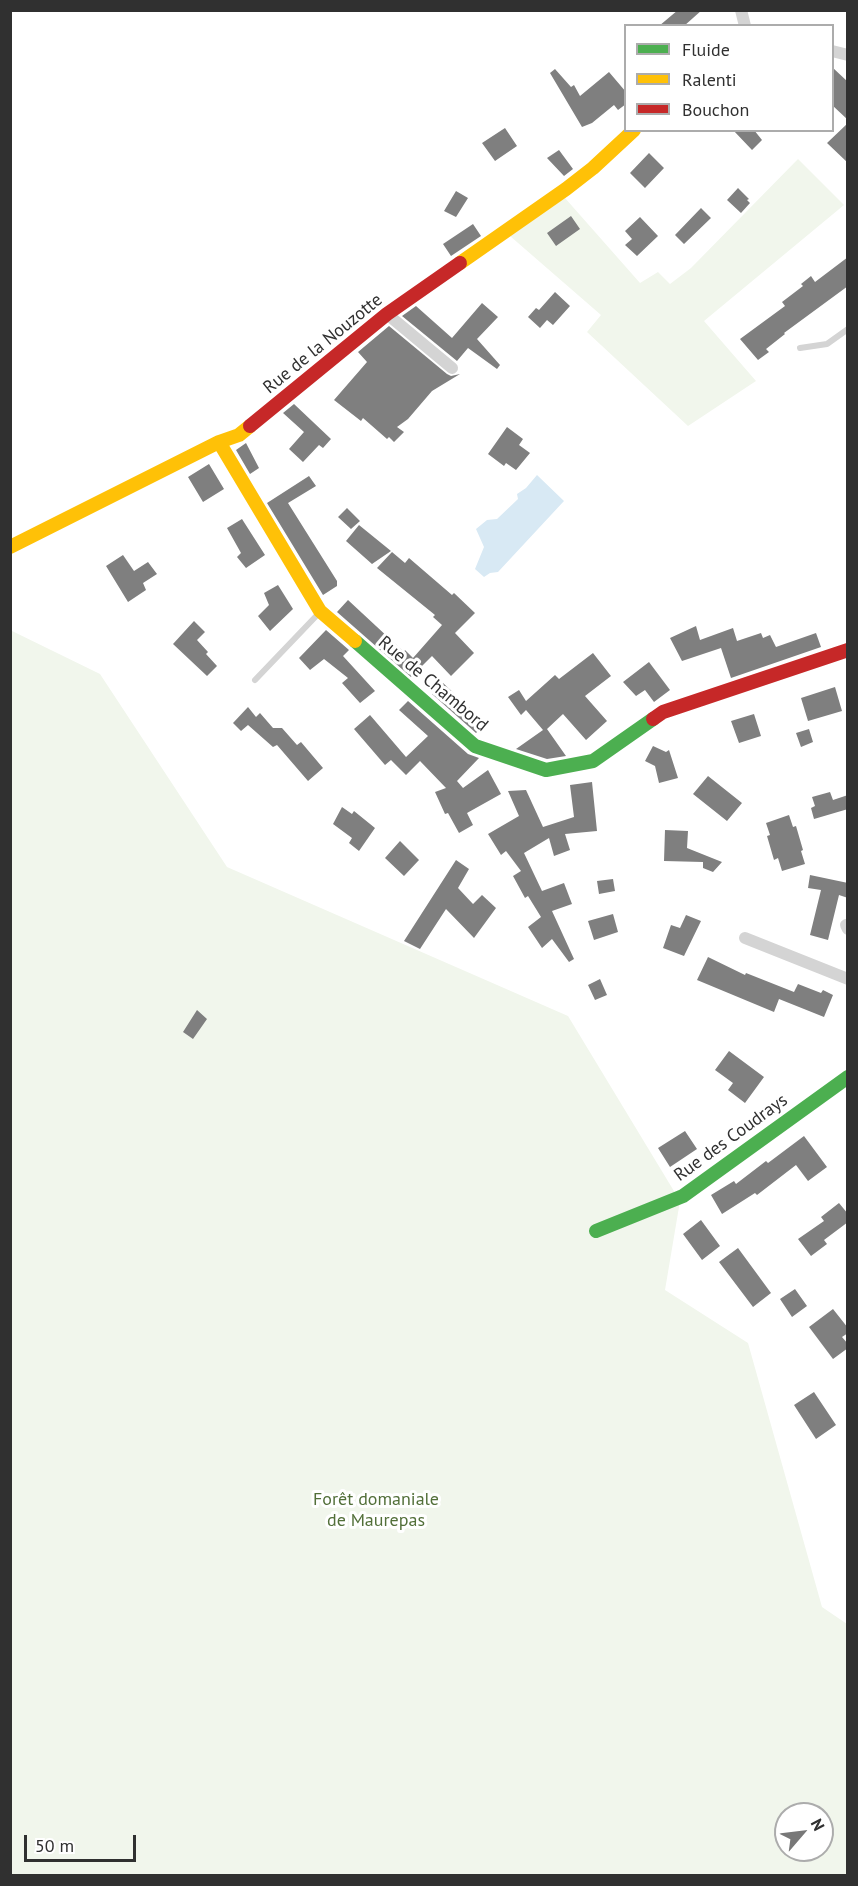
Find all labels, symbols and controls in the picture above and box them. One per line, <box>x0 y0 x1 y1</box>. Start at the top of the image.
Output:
legend <box>624 24 834 132</box>
text: Fluide <box>682 38 730 61</box>
text: Ralenti <box>682 68 737 91</box>
text: Bouchon <box>682 98 749 121</box>
street label: Rue de la Nouzotte <box>259 289 387 399</box>
street label: Rue de Chambord <box>374 632 492 736</box>
street label: Rue des Coudrays <box>670 1090 792 1186</box>
park label: Forêt domaniale de Maurepas <box>313 1489 439 1532</box>
north arrow <box>774 1802 834 1862</box>
text: N <box>807 1815 829 1834</box>
scale bar <box>27 1823 140 1861</box>
text: 50 m <box>35 1834 74 1857</box>

